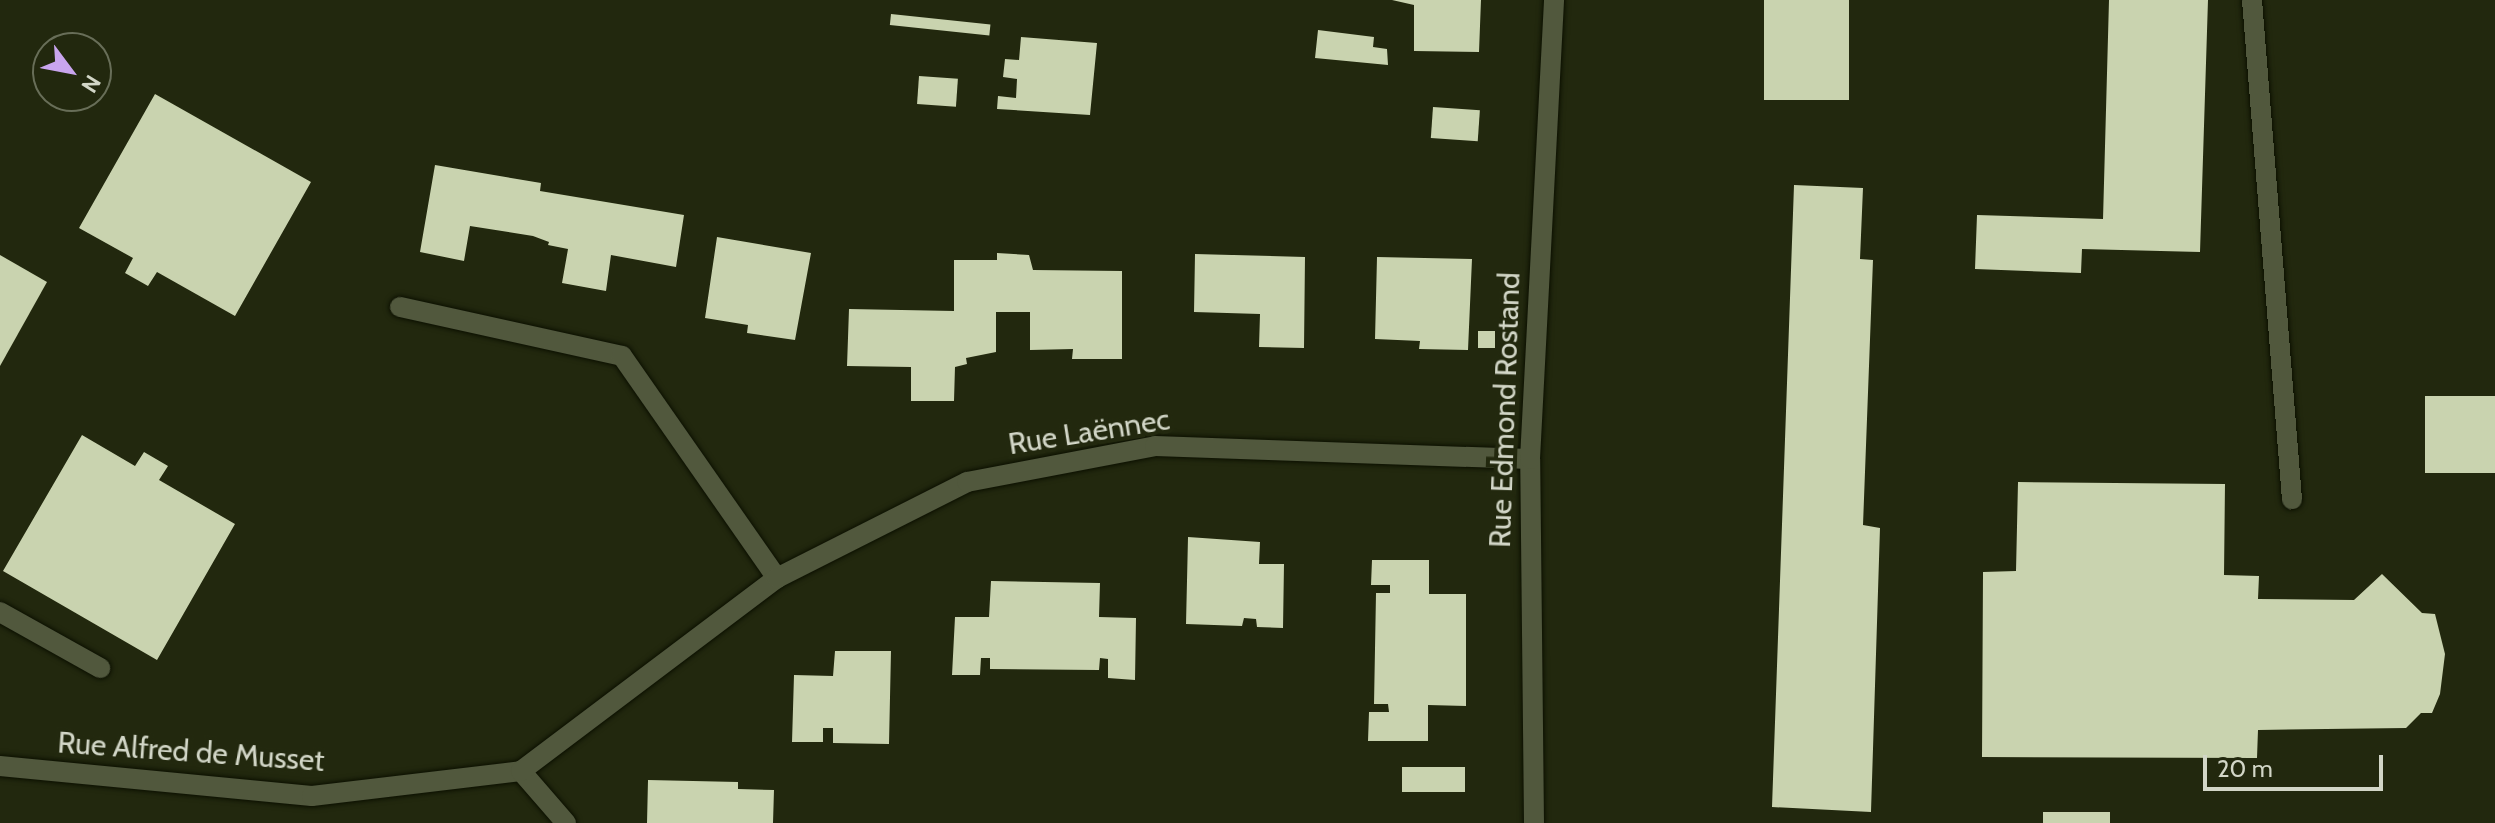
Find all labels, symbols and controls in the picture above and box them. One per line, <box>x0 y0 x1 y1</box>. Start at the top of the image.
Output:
north arrow <box>32 32 112 112</box>
text: N <box>76 70 107 98</box>
street label: Rue Edmond Rostand <box>1482 272 1528 548</box>
street label: Rue Laënnec <box>1006 401 1172 463</box>
street label: Rue Alfred de Musset <box>56 725 326 779</box>
scale bar <box>2207 739 2387 789</box>
text: 20 m <box>2217 754 2273 783</box>

